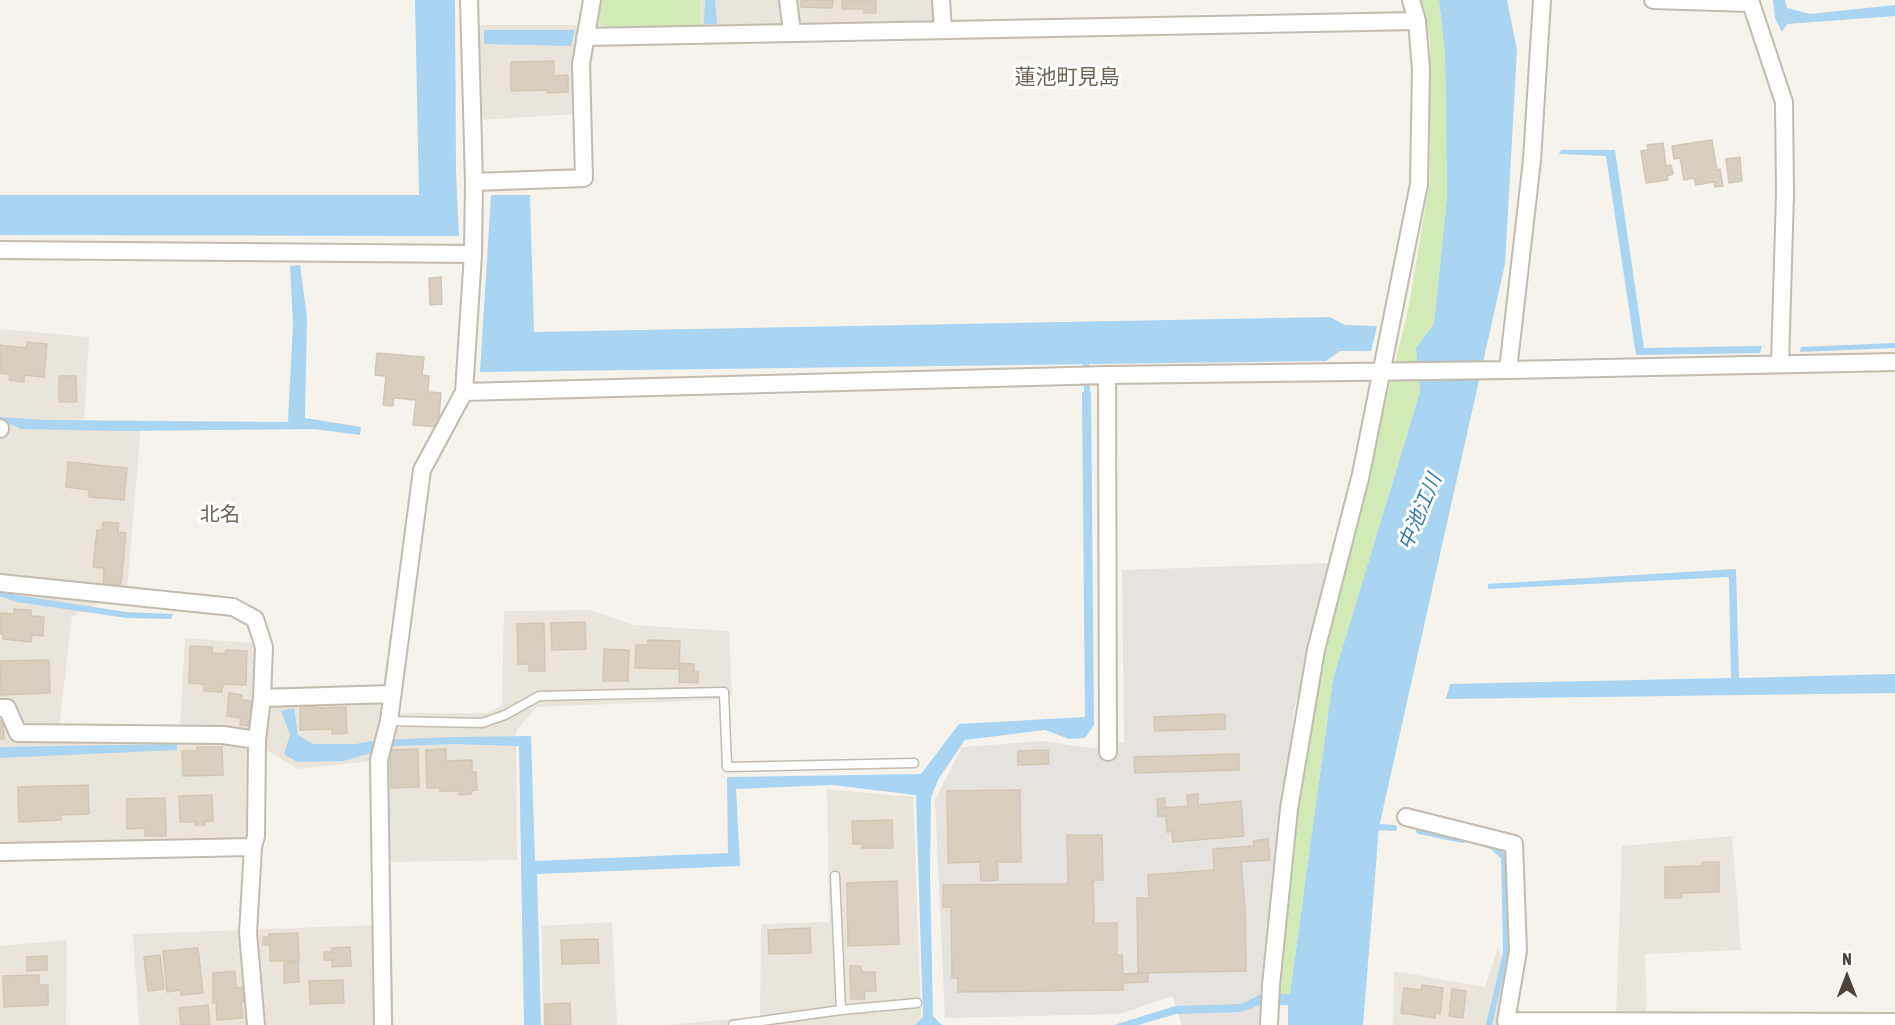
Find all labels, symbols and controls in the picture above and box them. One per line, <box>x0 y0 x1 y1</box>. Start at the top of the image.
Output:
district label: 蓮池町見島 <box>1015 64 1119 90</box>
water label: 中池江川 <box>1393 470 1447 554</box>
district label: 北名 <box>200 503 240 527</box>
north arrow <box>1817 947 1877 1007</box>
text: N <box>1842 950 1852 968</box>

